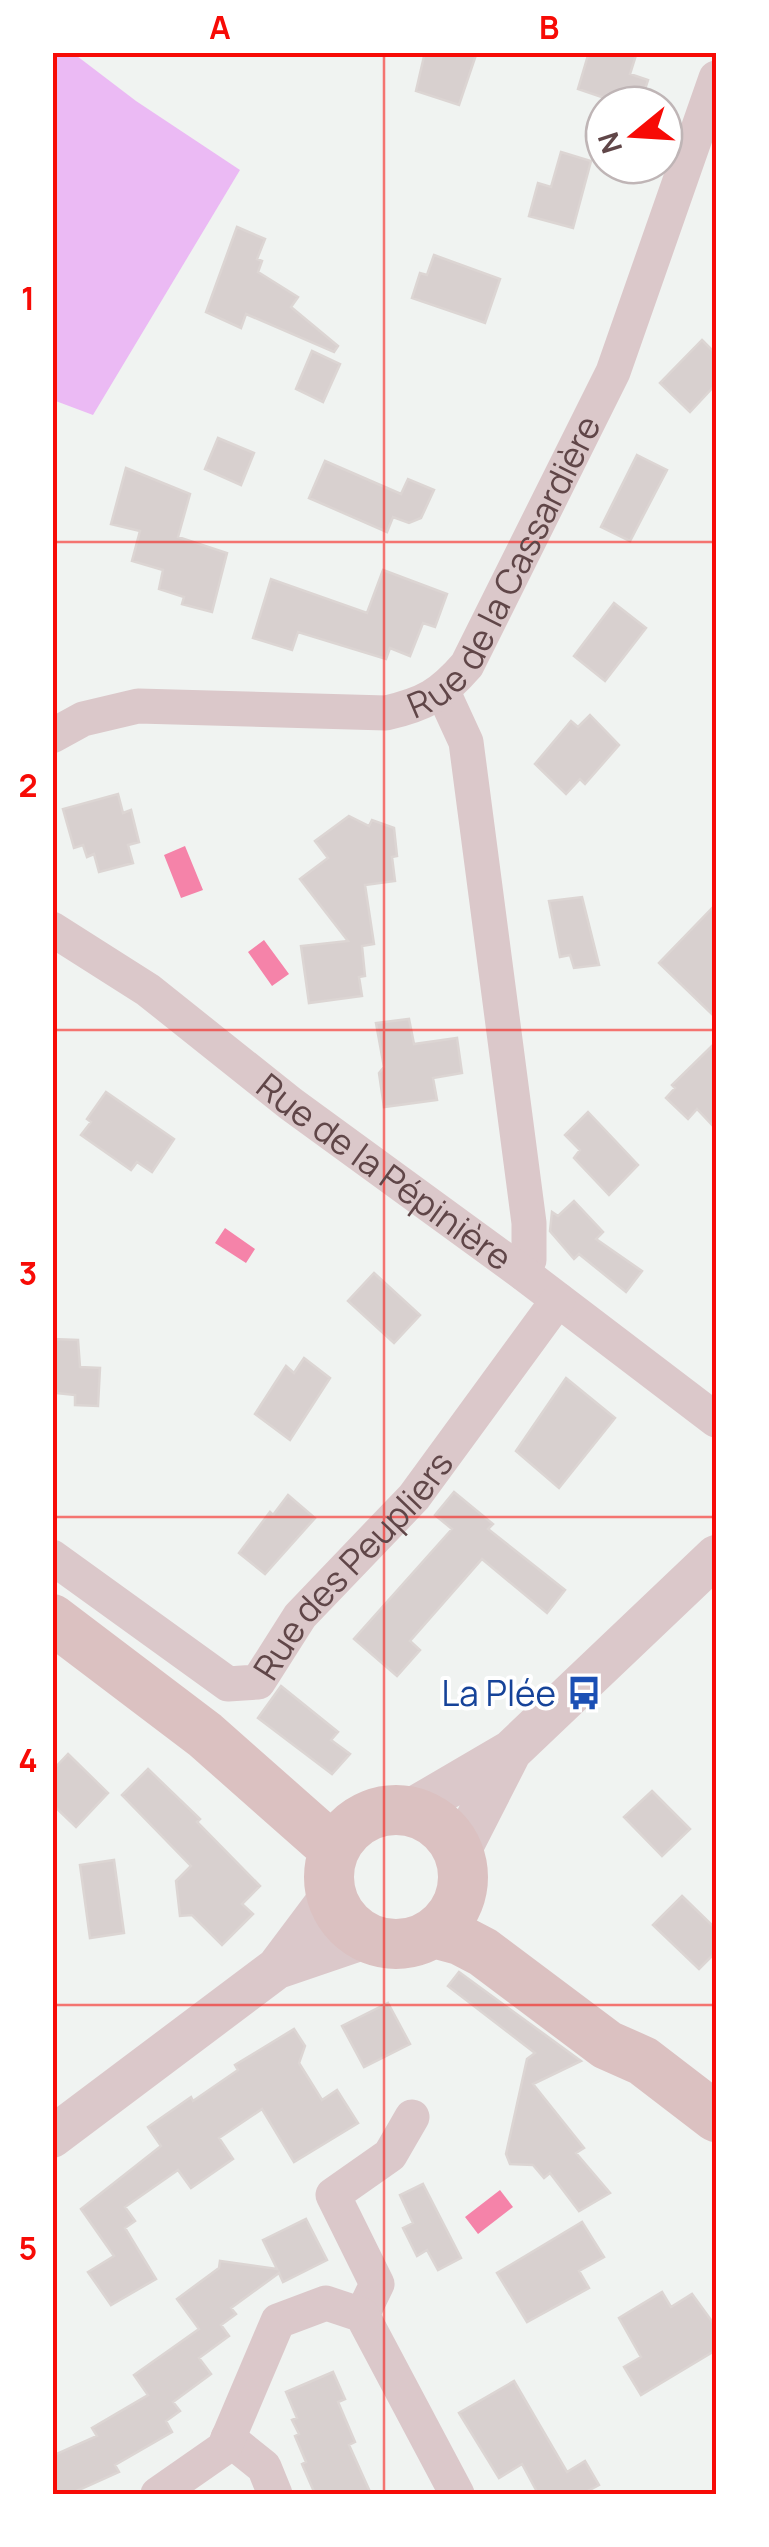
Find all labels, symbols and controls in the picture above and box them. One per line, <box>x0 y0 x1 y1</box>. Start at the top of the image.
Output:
text: A <box>209 5 231 49</box>
text: B <box>539 5 559 49</box>
north arrow <box>584 85 684 185</box>
text: N <box>588 128 630 158</box>
text: 1 <box>21 276 35 320</box>
street label: Rue de la Cassardière <box>400 407 612 729</box>
text: 2 <box>18 763 38 807</box>
street label: Rue de la Pépinière <box>247 1062 522 1281</box>
text: 3 <box>19 1251 37 1295</box>
street label: Rue des Peupliers <box>242 1441 464 1689</box>
place label: La Plée <box>441 1669 556 1717</box>
bus stop icon: La Plée <box>565 1674 603 1712</box>
text: 4 <box>18 1738 38 1782</box>
text: 5 <box>19 2226 37 2270</box>

